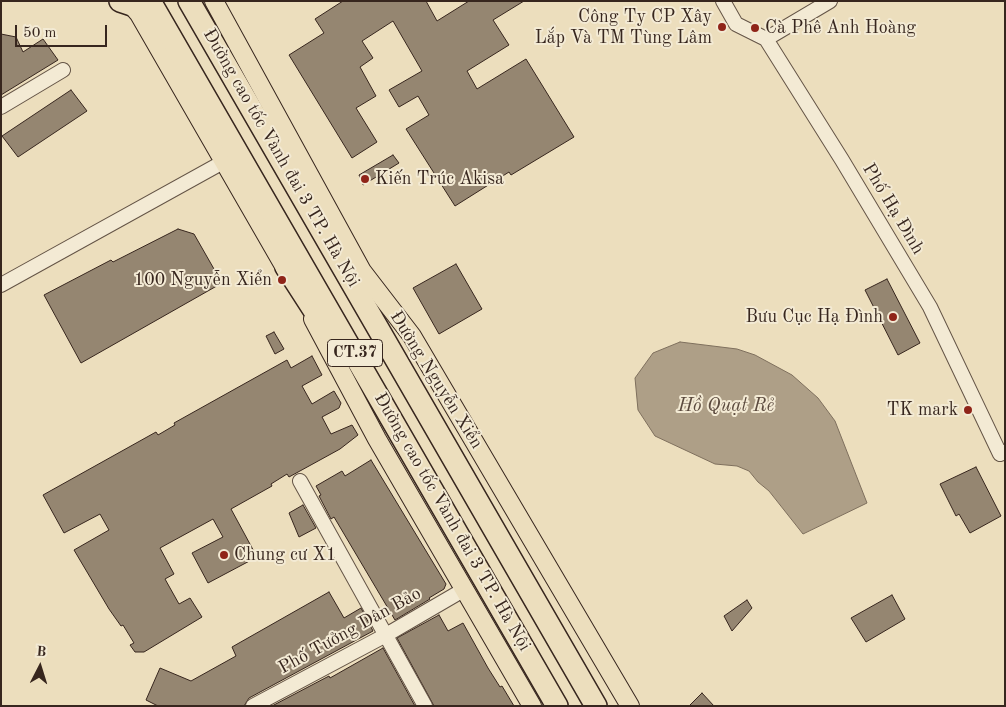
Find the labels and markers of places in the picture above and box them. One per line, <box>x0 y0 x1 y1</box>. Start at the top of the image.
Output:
place label: Công Ty CP Xây Lắp Và TM Tùng Lâm <box>535 6 712 48</box>
place label: Cà Phê Anh Hoàng <box>765 17 916 39</box>
marker: Công Ty CP Xây Lắp Và TM Tùng Lâm <box>716 21 728 33</box>
marker: Cà Phê Anh Hoàng <box>749 22 761 34</box>
place label: Kiến Trúc Akisa <box>375 168 504 190</box>
marker: Kiến Trúc Akisa <box>359 173 371 185</box>
place label: 100 Nguyễn Xiển <box>134 269 272 291</box>
marker: 100 Nguyễn Xiển <box>276 274 288 286</box>
place label: Bưu Cục Hạ Đình <box>745 306 883 328</box>
marker: Bưu Cục Hạ Đình <box>887 311 899 323</box>
place label: TK mark <box>887 399 958 421</box>
marker: TK mark <box>962 404 974 416</box>
place label: Chung cư X1 <box>234 544 336 566</box>
marker: Chung cư X1 <box>218 549 230 561</box>

